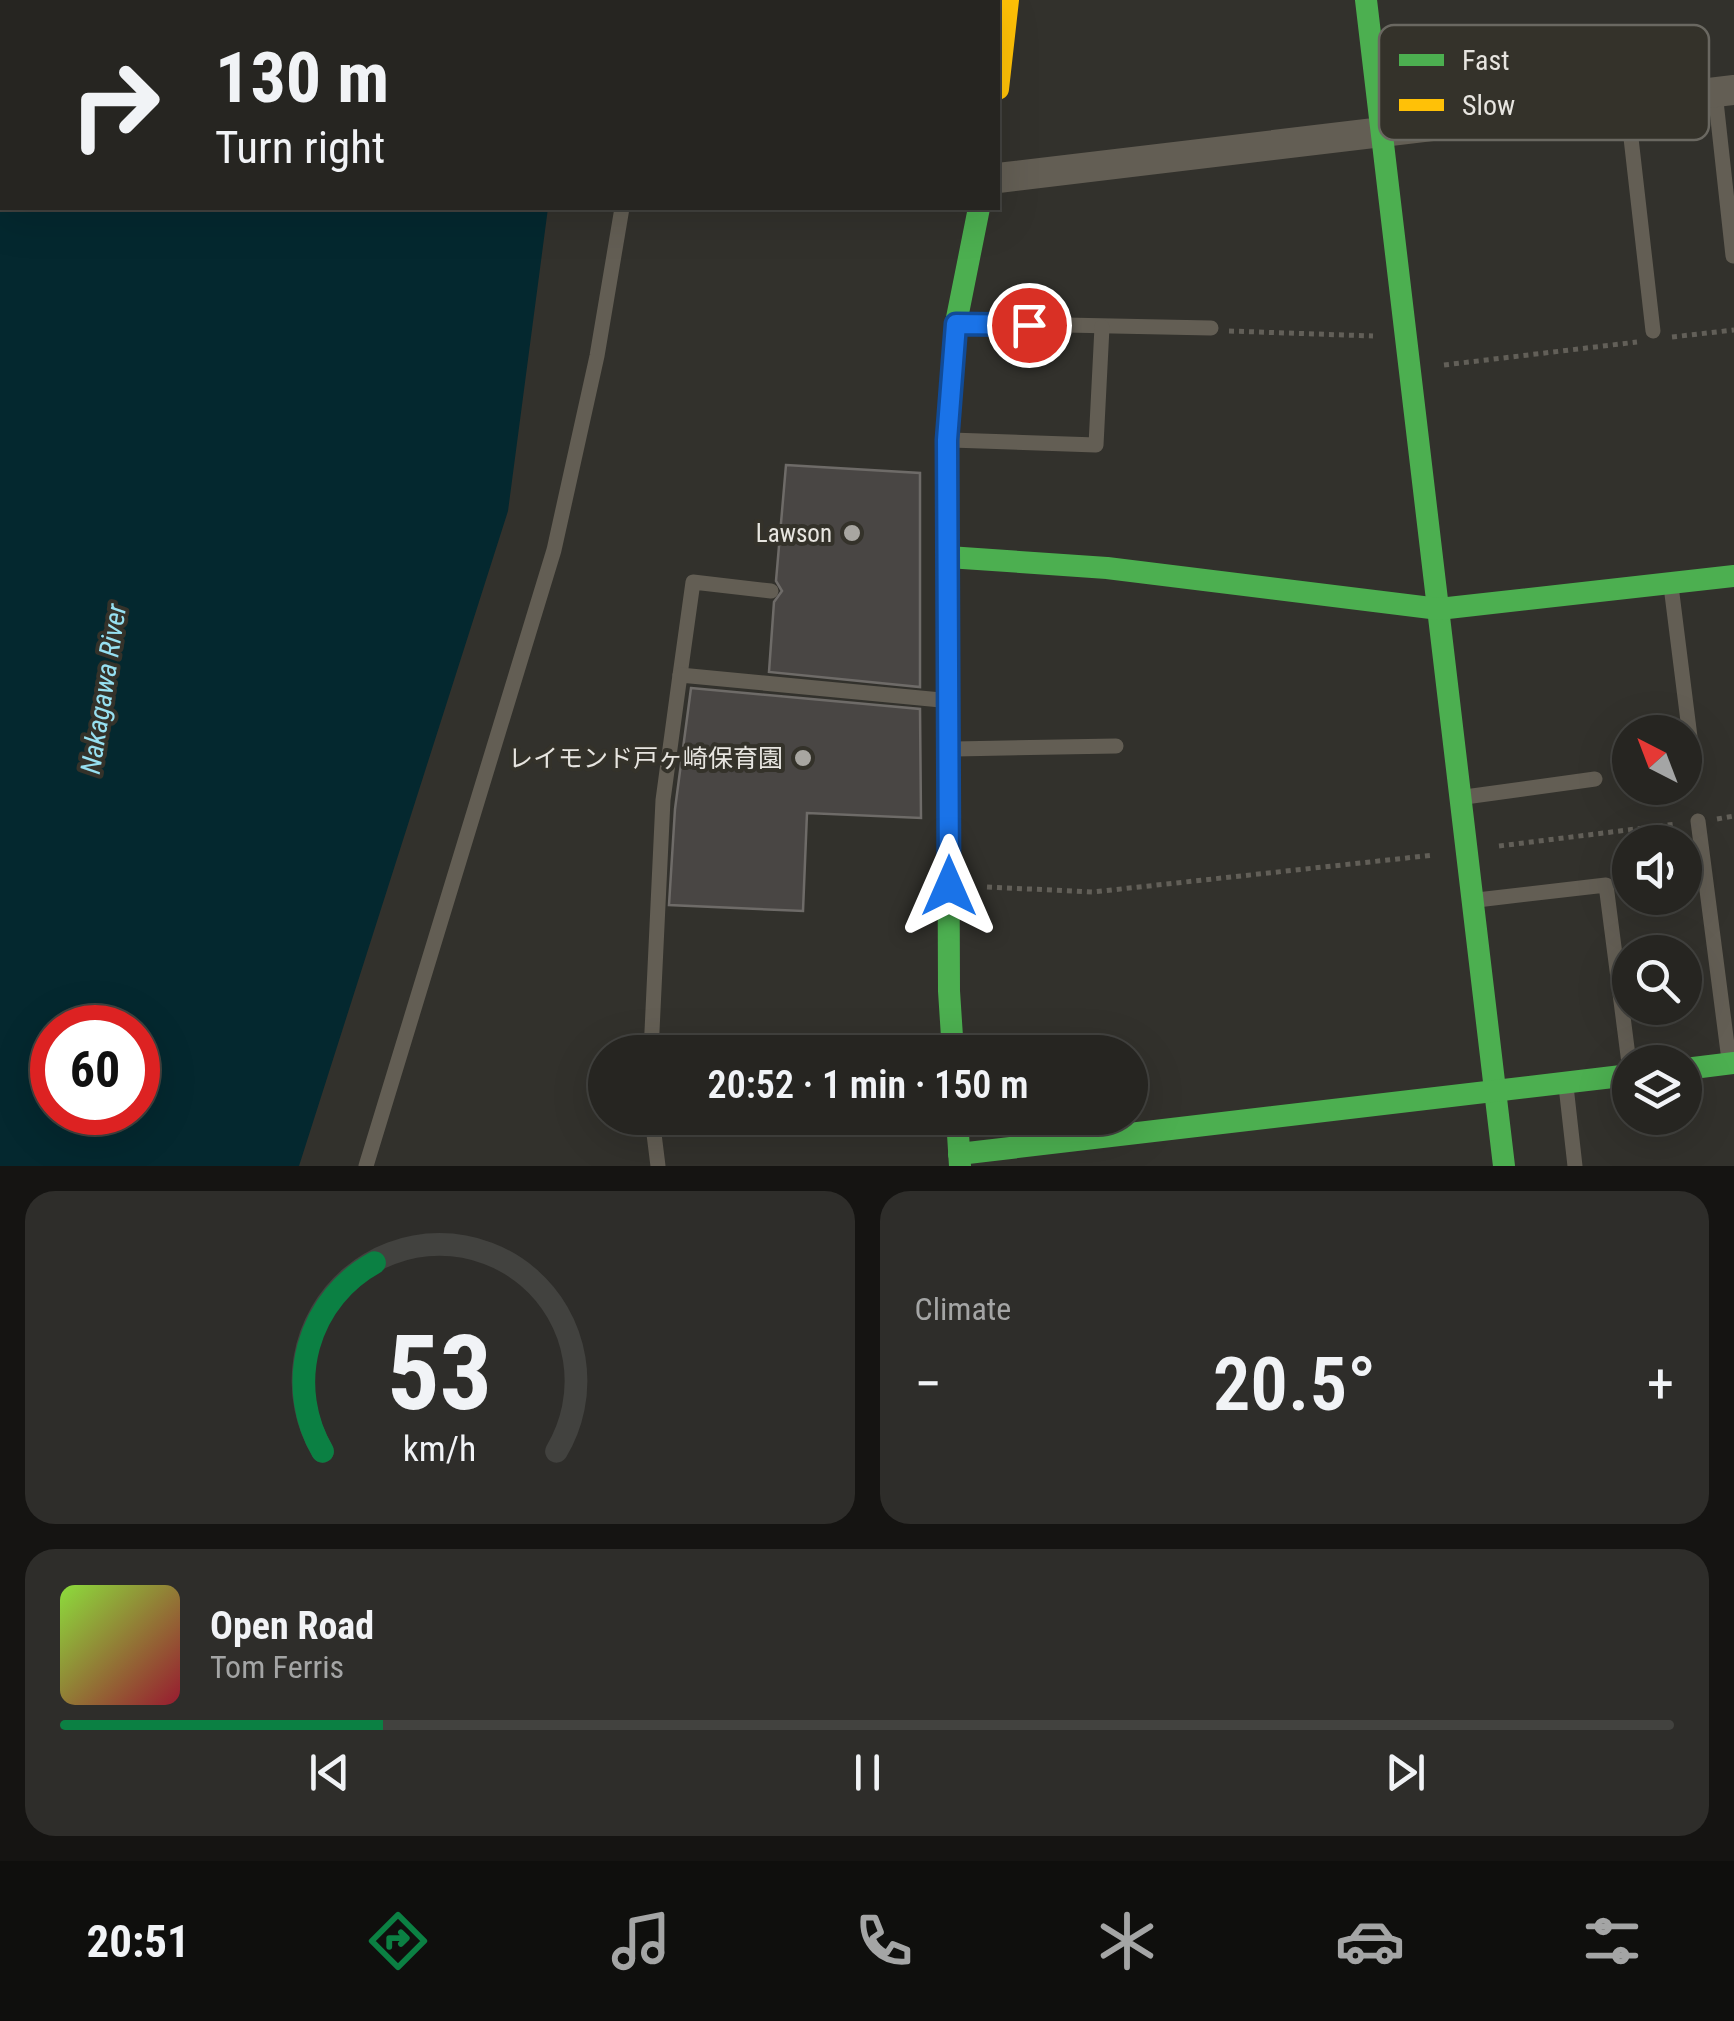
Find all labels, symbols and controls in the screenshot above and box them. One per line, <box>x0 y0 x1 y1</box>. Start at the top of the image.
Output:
legend <box>1379 25 1709 140</box>
text: 130 m <box>215 37 389 119</box>
icon: right <box>50 40 180 170</box>
text: Fast <box>1462 44 1509 77</box>
text: Slow <box>1462 89 1515 122</box>
text: Turn right <box>215 121 385 174</box>
pin <box>987 283 1072 368</box>
icon: arrive <box>1002 298 1057 353</box>
place label: Lawson <box>756 519 832 548</box>
marker: Lawson <box>841 522 863 544</box>
water label: Nakagawa River <box>74 601 133 776</box>
north arrow <box>1612 715 1702 805</box>
map controls <box>1612 715 1702 1135</box>
place label: レイモンド戸ヶ崎保育園 <box>508 744 783 773</box>
marker: レイモンド戸ヶ崎保育園 <box>792 747 814 769</box>
button: sound <box>1612 825 1702 915</box>
position arrow <box>897 834 1001 938</box>
button: search <box>1612 935 1702 1025</box>
speed limit sign: 60 <box>30 1005 160 1135</box>
button: layers <box>1612 1045 1702 1135</box>
text: 20:52 · 1 min · 150 m <box>708 1063 1028 1107</box>
text: Climate <box>915 1290 1011 1328</box>
text: 53 <box>387 1313 492 1434</box>
text: 20.5° <box>1213 1340 1376 1428</box>
text: − <box>915 1352 942 1416</box>
text: + <box>1647 1352 1674 1416</box>
text: km/h <box>403 1428 477 1470</box>
text: Open Road <box>210 1604 374 1648</box>
text: Tom Ferris <box>210 1648 344 1686</box>
icon: previous <box>302 1745 357 1800</box>
icon: pause <box>840 1745 895 1800</box>
icon: next <box>1378 1745 1433 1800</box>
icon: directions <box>363 1906 433 1976</box>
icon: music <box>606 1906 676 1976</box>
icon: phone <box>849 1906 919 1976</box>
icon: climate <box>1092 1906 1162 1976</box>
icon: car <box>1335 1906 1405 1976</box>
icon: filters <box>1577 1906 1647 1976</box>
text: 20:51 <box>86 1915 190 1968</box>

